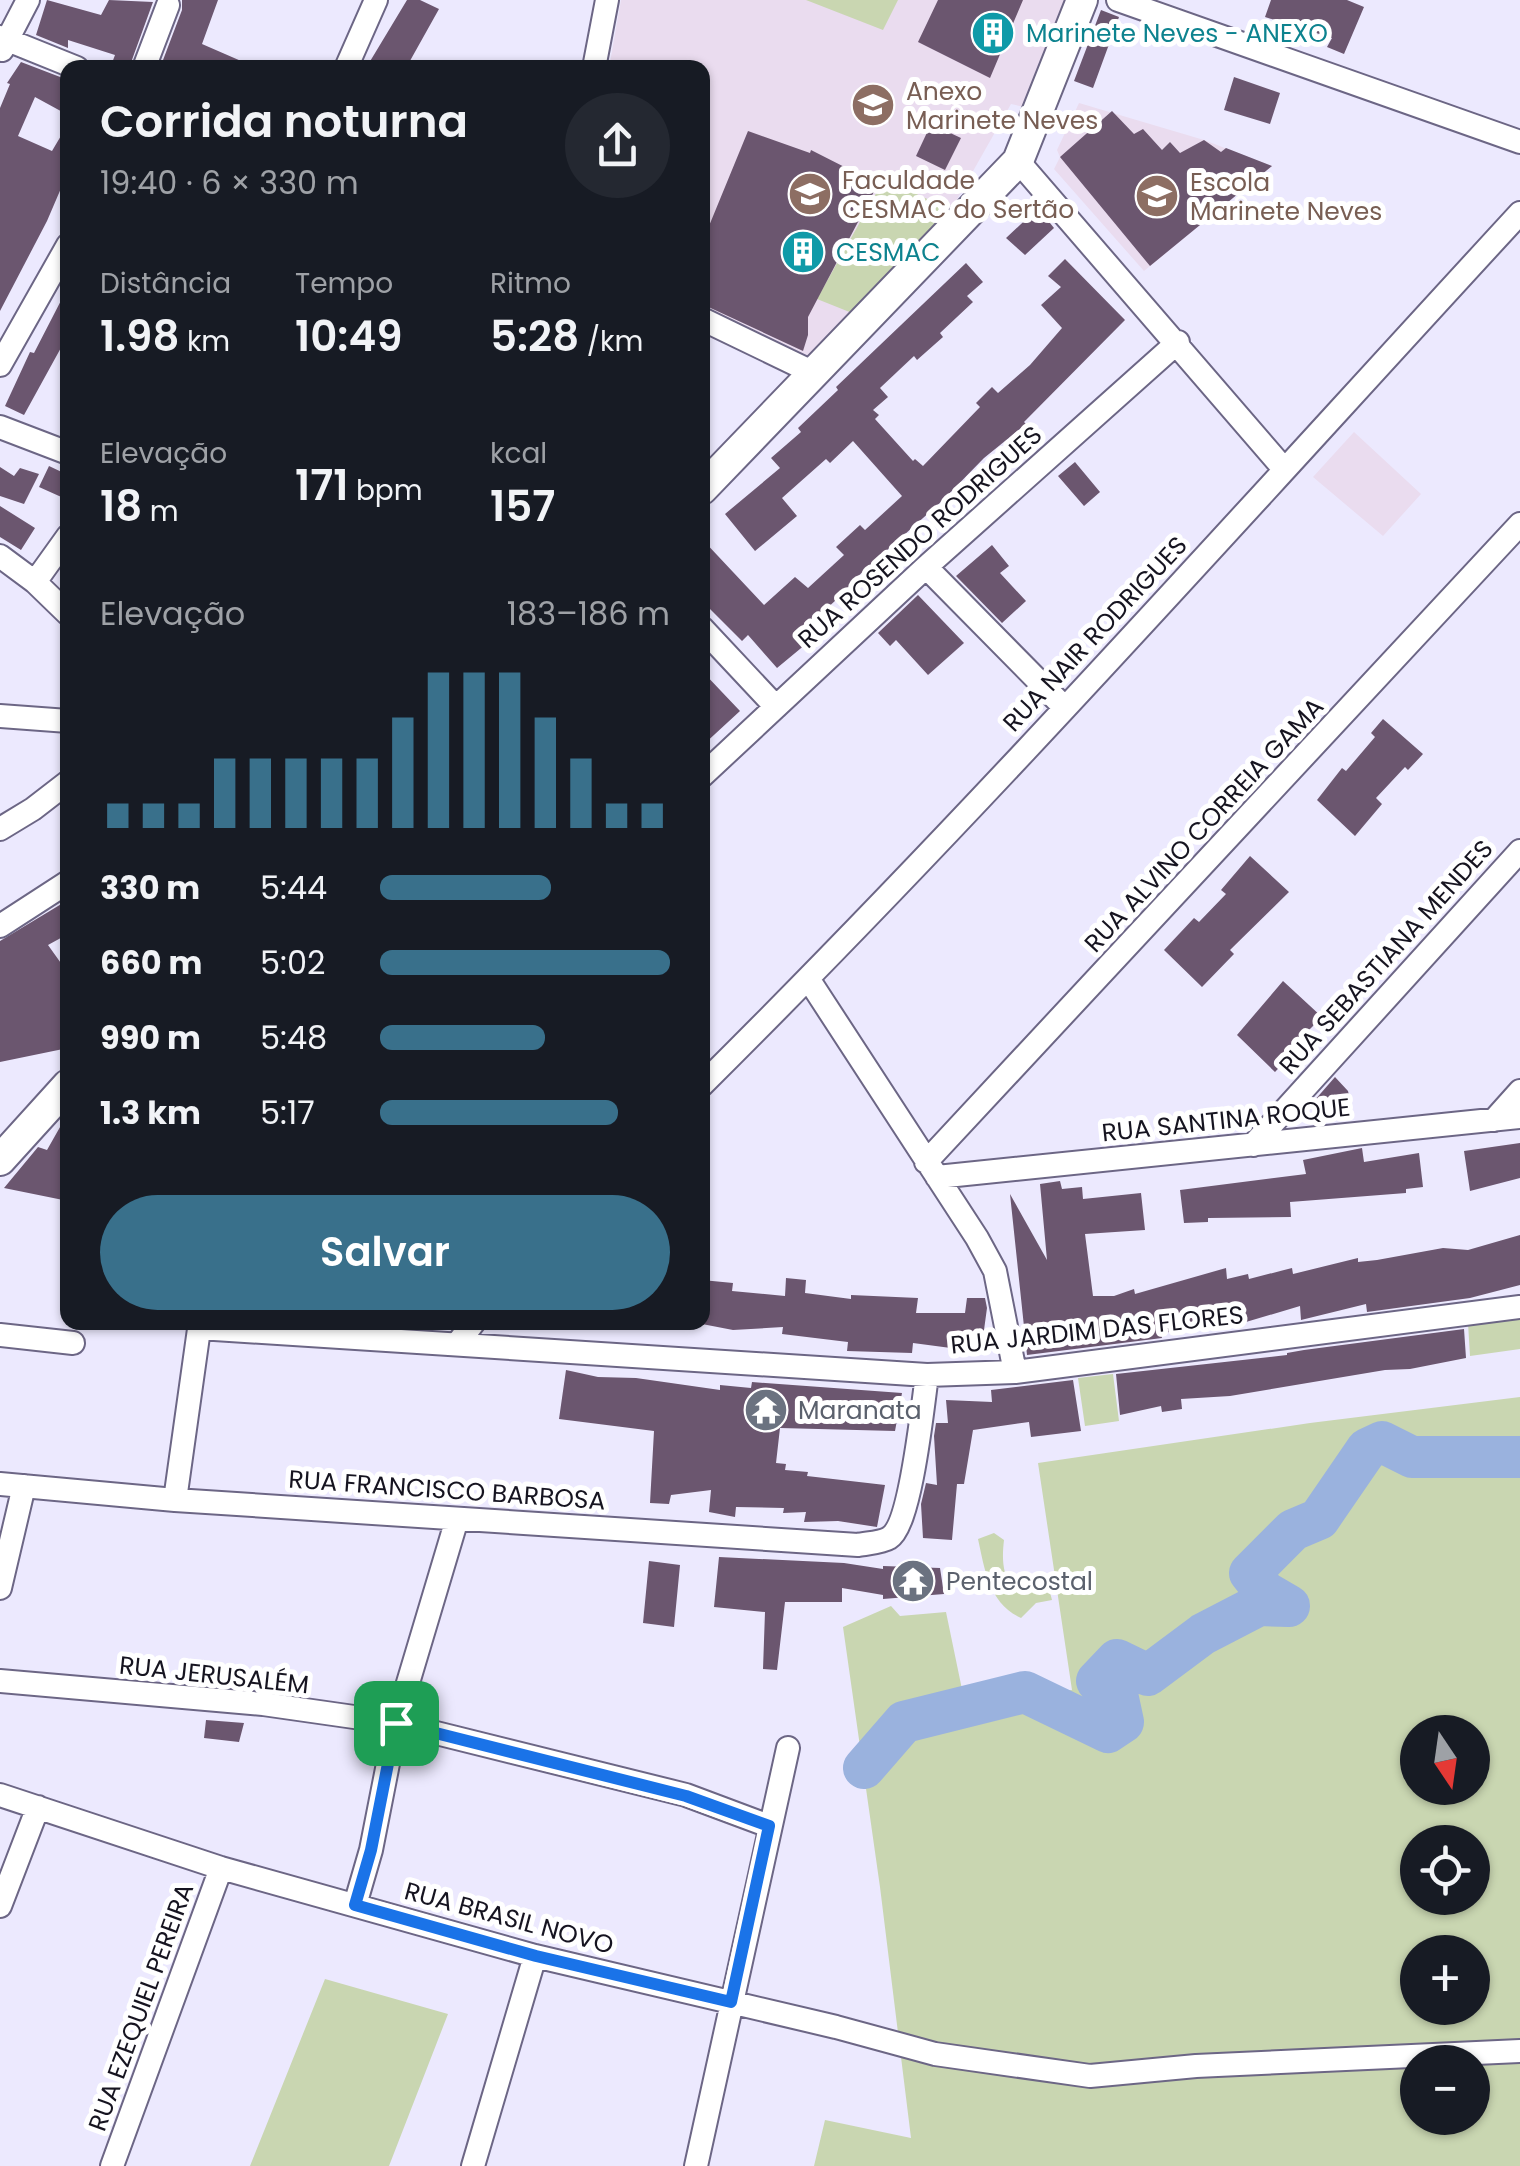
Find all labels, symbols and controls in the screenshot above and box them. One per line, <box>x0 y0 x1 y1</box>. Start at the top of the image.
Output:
building icon: Marinete Neves - ANEXO <box>970 10 1016 56</box>
place label: Marinete Neves - ANEXO <box>1026 16 1328 51</box>
place label: Anexo Marinete Neves <box>906 74 1098 138</box>
school or university icon: Anexo Marinete Neves <box>850 82 896 128</box>
text: Corrida noturna <box>100 90 468 153</box>
button: share <box>565 93 670 198</box>
text: 19:40 · 6 × 330 m <box>100 160 359 205</box>
place label: Faculdade CESMAC do Sertão <box>842 163 1074 227</box>
place label: Escola Marinete Neves <box>1190 165 1382 229</box>
school or university icon: Faculdade CESMAC do Sertão <box>787 171 833 217</box>
school or university icon: Escola Marinete Neves <box>1134 173 1180 219</box>
building icon: CESMAC <box>780 229 826 275</box>
place label: CESMAC <box>836 235 940 270</box>
text: Distância <box>100 264 231 303</box>
text: Tempo <box>295 264 393 303</box>
text: Ritmo <box>490 264 571 303</box>
text: 1.98 <box>100 307 179 366</box>
text: 10:49 <box>295 307 402 366</box>
text: 5:28 <box>490 307 579 366</box>
text: km <box>179 322 230 361</box>
text: /km <box>579 322 643 361</box>
street label: RUA ROSENDO RODRIGUES <box>790 418 1050 656</box>
text: Elevação <box>100 434 227 473</box>
text: kcal <box>490 434 547 473</box>
text: 171 <box>295 456 348 515</box>
text: bpm <box>348 471 423 510</box>
text: 18 <box>100 477 142 536</box>
text: 157 <box>490 477 555 536</box>
text: m <box>142 492 179 531</box>
street label: RUA NAIR RODRIGUES <box>995 529 1195 739</box>
text: Elevação <box>100 591 245 636</box>
text: 183–186 m <box>507 591 670 636</box>
street label: RUA ALVINO CORREIA GAMA <box>1076 690 1332 960</box>
street label: RUA SEBASTIANA MENDES <box>1271 832 1501 1082</box>
text: 330 m <box>100 865 200 910</box>
text: 5:44 <box>260 865 327 910</box>
text: 660 m <box>100 940 202 985</box>
text: 5:02 <box>260 940 325 985</box>
text: 990 m <box>100 1015 201 1060</box>
text: 5:48 <box>260 1015 327 1060</box>
text: 1.3 km <box>100 1090 201 1135</box>
text: 5:17 <box>260 1090 315 1135</box>
street label: RUA SANTINA ROQUE <box>1100 1090 1352 1150</box>
button: Salvar <box>100 1195 670 1310</box>
street label: RUA JARDIM DAS FLORES <box>949 1297 1245 1363</box>
temple icon: Maranata <box>743 1387 789 1433</box>
place label: Maranata <box>798 1393 922 1428</box>
street label: RUA FRANCISCO BARBOSA <box>287 1461 607 1519</box>
temple icon: Pentecostal <box>890 1558 936 1604</box>
place label: Pentecostal <box>946 1564 1093 1599</box>
street label: RUA JERUSALÉM <box>117 1648 311 1702</box>
pin <box>354 1681 439 1766</box>
icon: arrive <box>369 1696 424 1751</box>
north arrow <box>1400 1715 1490 1805</box>
map controls <box>1400 1715 1490 2135</box>
button: locate <box>1400 1825 1490 1915</box>
street label: RUA BRASIL NOVO <box>401 1873 617 1963</box>
street label: RUA EZEQUIEL PEREIRA <box>80 1878 202 2136</box>
button: + <box>1400 1935 1490 2025</box>
button: − <box>1400 2045 1490 2135</box>

